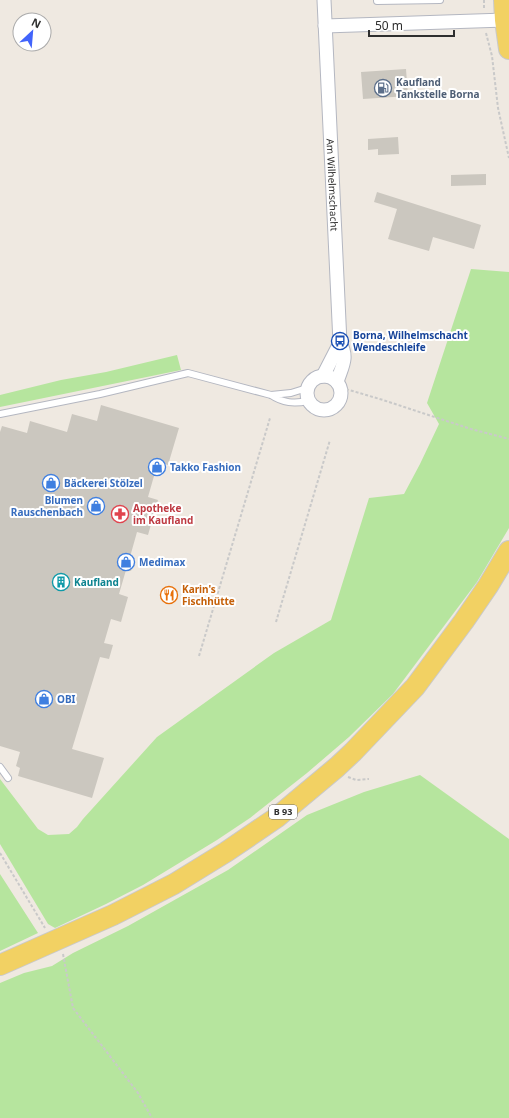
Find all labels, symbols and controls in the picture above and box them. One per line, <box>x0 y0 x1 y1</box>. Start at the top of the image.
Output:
north arrow <box>12 12 52 52</box>
scale bar <box>369 12 454 38</box>
text: N <box>29 14 44 31</box>
text: 50 m <box>375 17 403 34</box>
place label: Kaufland Tankstelle Borna <box>396 75 479 101</box>
fuel station icon: Kaufland Tankstelle Borna <box>373 78 393 98</box>
street label: Am Wilhelmschacht <box>323 138 342 232</box>
place label: Borna, Wilhelmschacht Wendeschleife <box>353 328 468 354</box>
bus stop icon: Borna, Wilhelmschacht Wendeschleife <box>330 331 350 351</box>
shop icon: Takko Fashion <box>147 457 167 477</box>
place label: Takko Fashion <box>170 460 241 474</box>
shop icon: Bäckerei Stölzel <box>41 473 61 493</box>
place label: Bäckerei Stölzel <box>64 476 143 490</box>
place label: Blumen Rauschenbach <box>11 493 83 519</box>
shop icon: Blumen Rauschenbach <box>86 496 106 516</box>
place label: Apotheke im Kaufland <box>133 501 193 527</box>
pharmacy icon: Apotheke im Kaufland <box>110 504 130 524</box>
shop icon: Medimax <box>116 552 136 572</box>
place label: Medimax <box>139 555 185 569</box>
building icon: Kaufland <box>51 572 71 592</box>
place label: Kaufland <box>74 575 119 589</box>
place label: Karin's Fischhütte <box>182 582 235 608</box>
restaurant icon: Karin's Fischhütte <box>159 585 179 605</box>
shop icon: OBI <box>34 689 54 709</box>
place label: OBI <box>57 692 76 706</box>
road number: B 93 <box>269 805 297 819</box>

